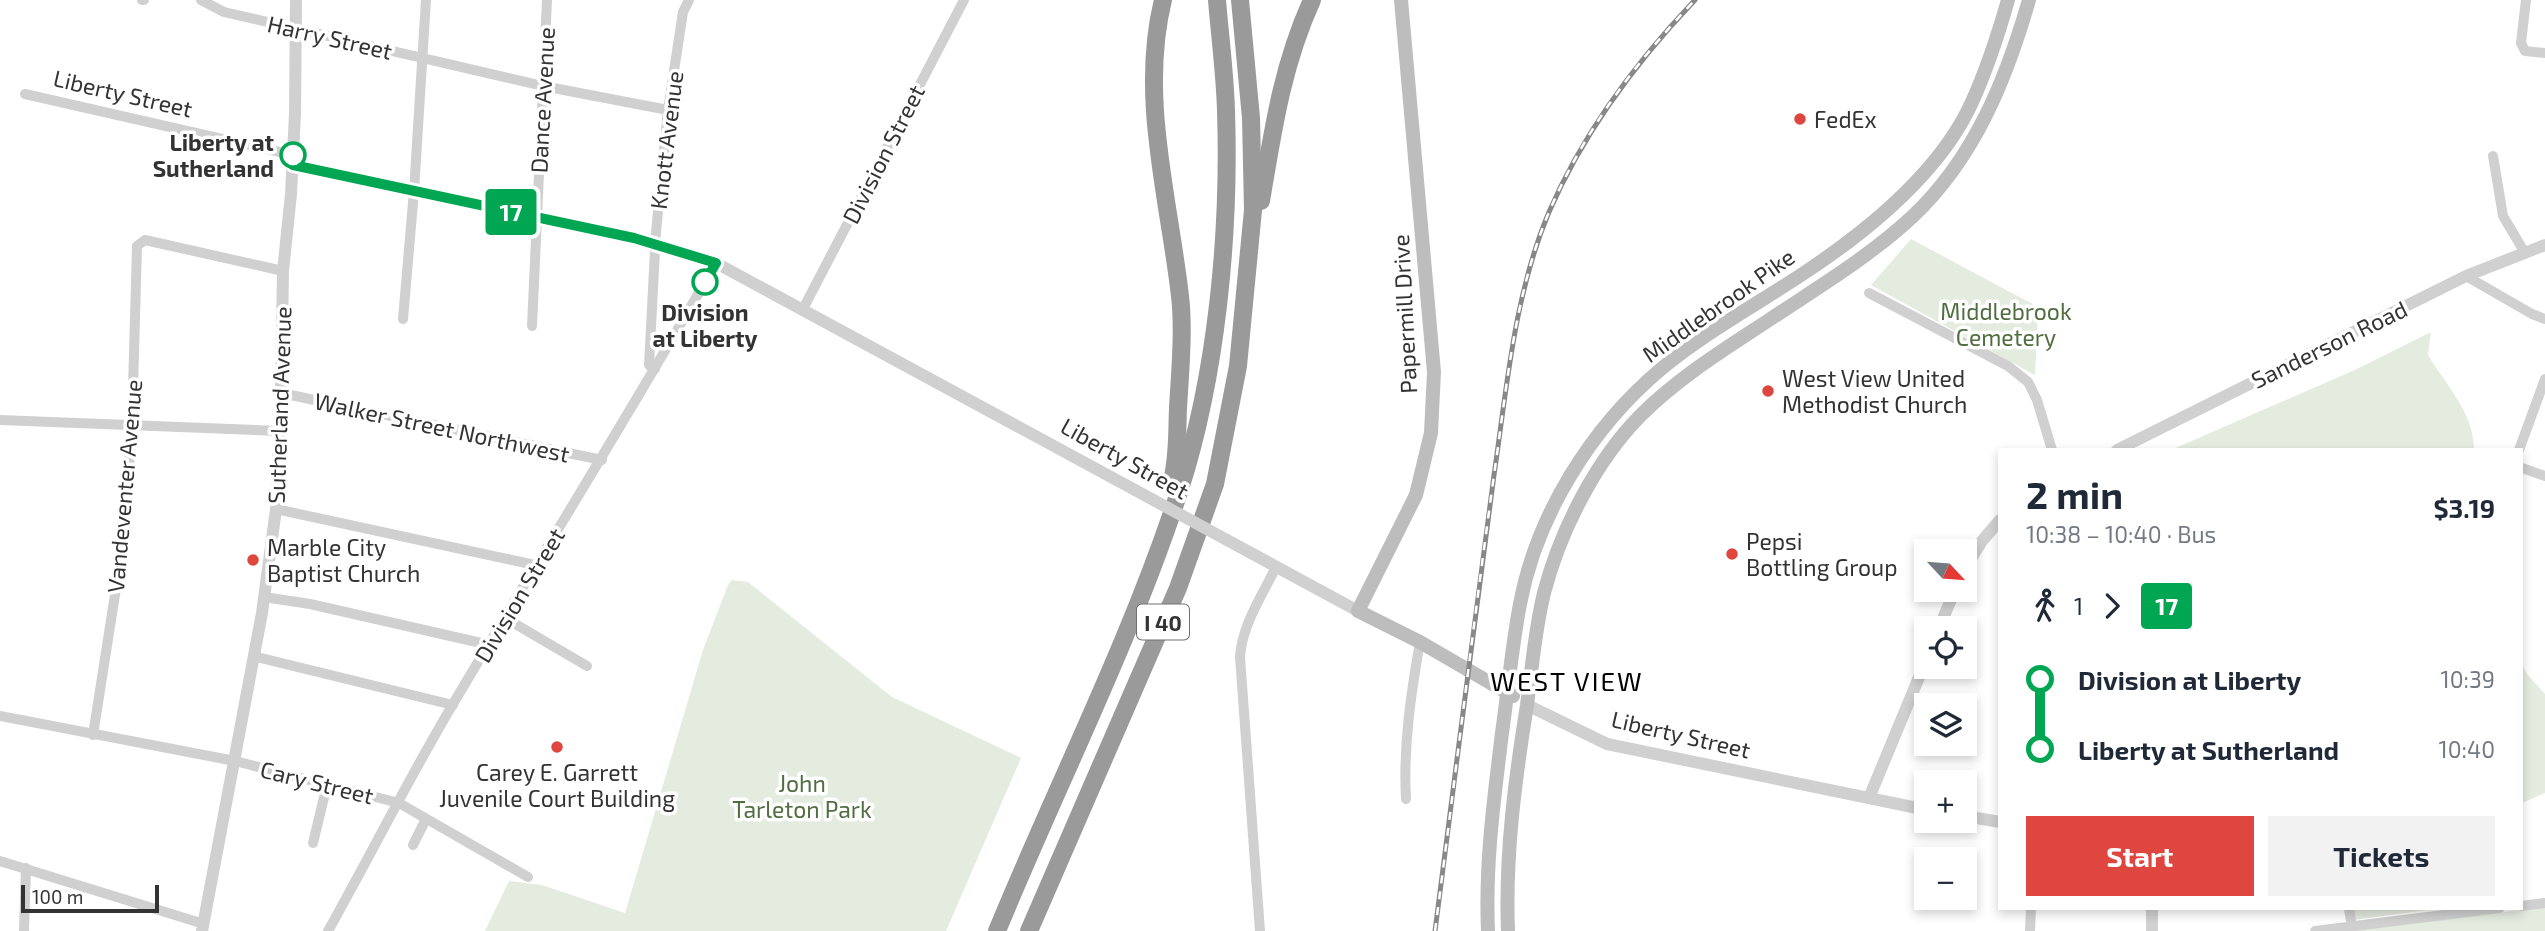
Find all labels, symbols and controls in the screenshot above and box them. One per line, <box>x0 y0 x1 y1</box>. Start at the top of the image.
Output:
street label: Harry Street <box>265 9 395 65</box>
street label: Dance Avenue <box>524 26 560 174</box>
street label: Liberty Street <box>51 63 195 123</box>
street label: Knott Avenue <box>644 69 688 211</box>
street label: Division Street <box>836 80 930 228</box>
place label: FedEx <box>1814 105 1877 133</box>
marker: FedEx <box>1792 111 1808 127</box>
place label: Liberty at Sutherland <box>153 128 274 182</box>
marker: Liberty at Sutherland <box>280 142 306 168</box>
line badge: 17 <box>480 189 542 235</box>
text: 17 <box>499 197 523 226</box>
street label: Papermill Drive <box>1386 234 1422 394</box>
street label: Middlebrook Pike <box>1637 242 1799 368</box>
marker: Division at Liberty <box>692 269 718 295</box>
street label: Sanderson Road <box>2247 294 2411 394</box>
park label: Middlebrook Cemetery <box>1940 297 2072 351</box>
place label: Division at Liberty <box>652 298 758 352</box>
street label: Sutherland Avenue <box>262 306 296 504</box>
place label: West View United Methodist Church <box>1782 364 1967 418</box>
street label: Vandeventer Avenue <box>101 378 147 594</box>
marker: West View United Methodist Church <box>1760 383 1776 399</box>
street label: Walker Street Northwest <box>312 386 572 468</box>
street label: Liberty Street <box>1056 411 1194 505</box>
text: 2 min <box>2026 471 2123 517</box>
text: $3.19 <box>2433 492 2495 523</box>
text: 10:38 – 10:40 · Bus <box>2026 520 2216 548</box>
street label: Division Street <box>468 523 570 667</box>
place label: Pepsi Bottling Group <box>1746 527 1898 581</box>
place label: Marble City Baptist Church <box>267 533 420 587</box>
north arrow <box>1914 539 1978 602</box>
map controls <box>1914 539 1977 910</box>
marker: Pepsi Bottling Group <box>1724 546 1740 562</box>
marker: Marble City Baptist Church <box>245 552 261 568</box>
icon: walk <box>2026 587 2064 625</box>
icon: forward <box>2093 587 2131 625</box>
text: 17 <box>2155 591 2178 620</box>
text: 1 <box>2074 592 2083 620</box>
road number: I 40 <box>1137 604 1189 640</box>
button: locate <box>1914 616 1977 679</box>
text: Division at Liberty <box>2078 664 2301 695</box>
district label: WEST VIEW <box>1490 665 1644 696</box>
text: 10:39 <box>2441 665 2495 693</box>
button: layers <box>1914 693 1977 756</box>
street label: Liberty Street <box>1609 704 1753 764</box>
text: Liberty at Sutherland <box>2078 734 2339 765</box>
text: 10:40 <box>2439 735 2495 763</box>
marker: Carey E. Garrett Juvenile Court Building <box>549 739 565 755</box>
street label: Cary Street <box>257 754 377 810</box>
place label: Carey E. Garrett Juvenile Court Building <box>439 758 675 812</box>
park label: John Tarleton Park <box>732 769 872 823</box>
button: + <box>1914 770 1977 833</box>
button: Start <box>2026 816 2254 896</box>
button: Tickets <box>2268 816 2495 896</box>
button: − <box>1914 847 1977 910</box>
scale bar <box>21 882 159 914</box>
text: 100 m <box>32 885 83 908</box>

